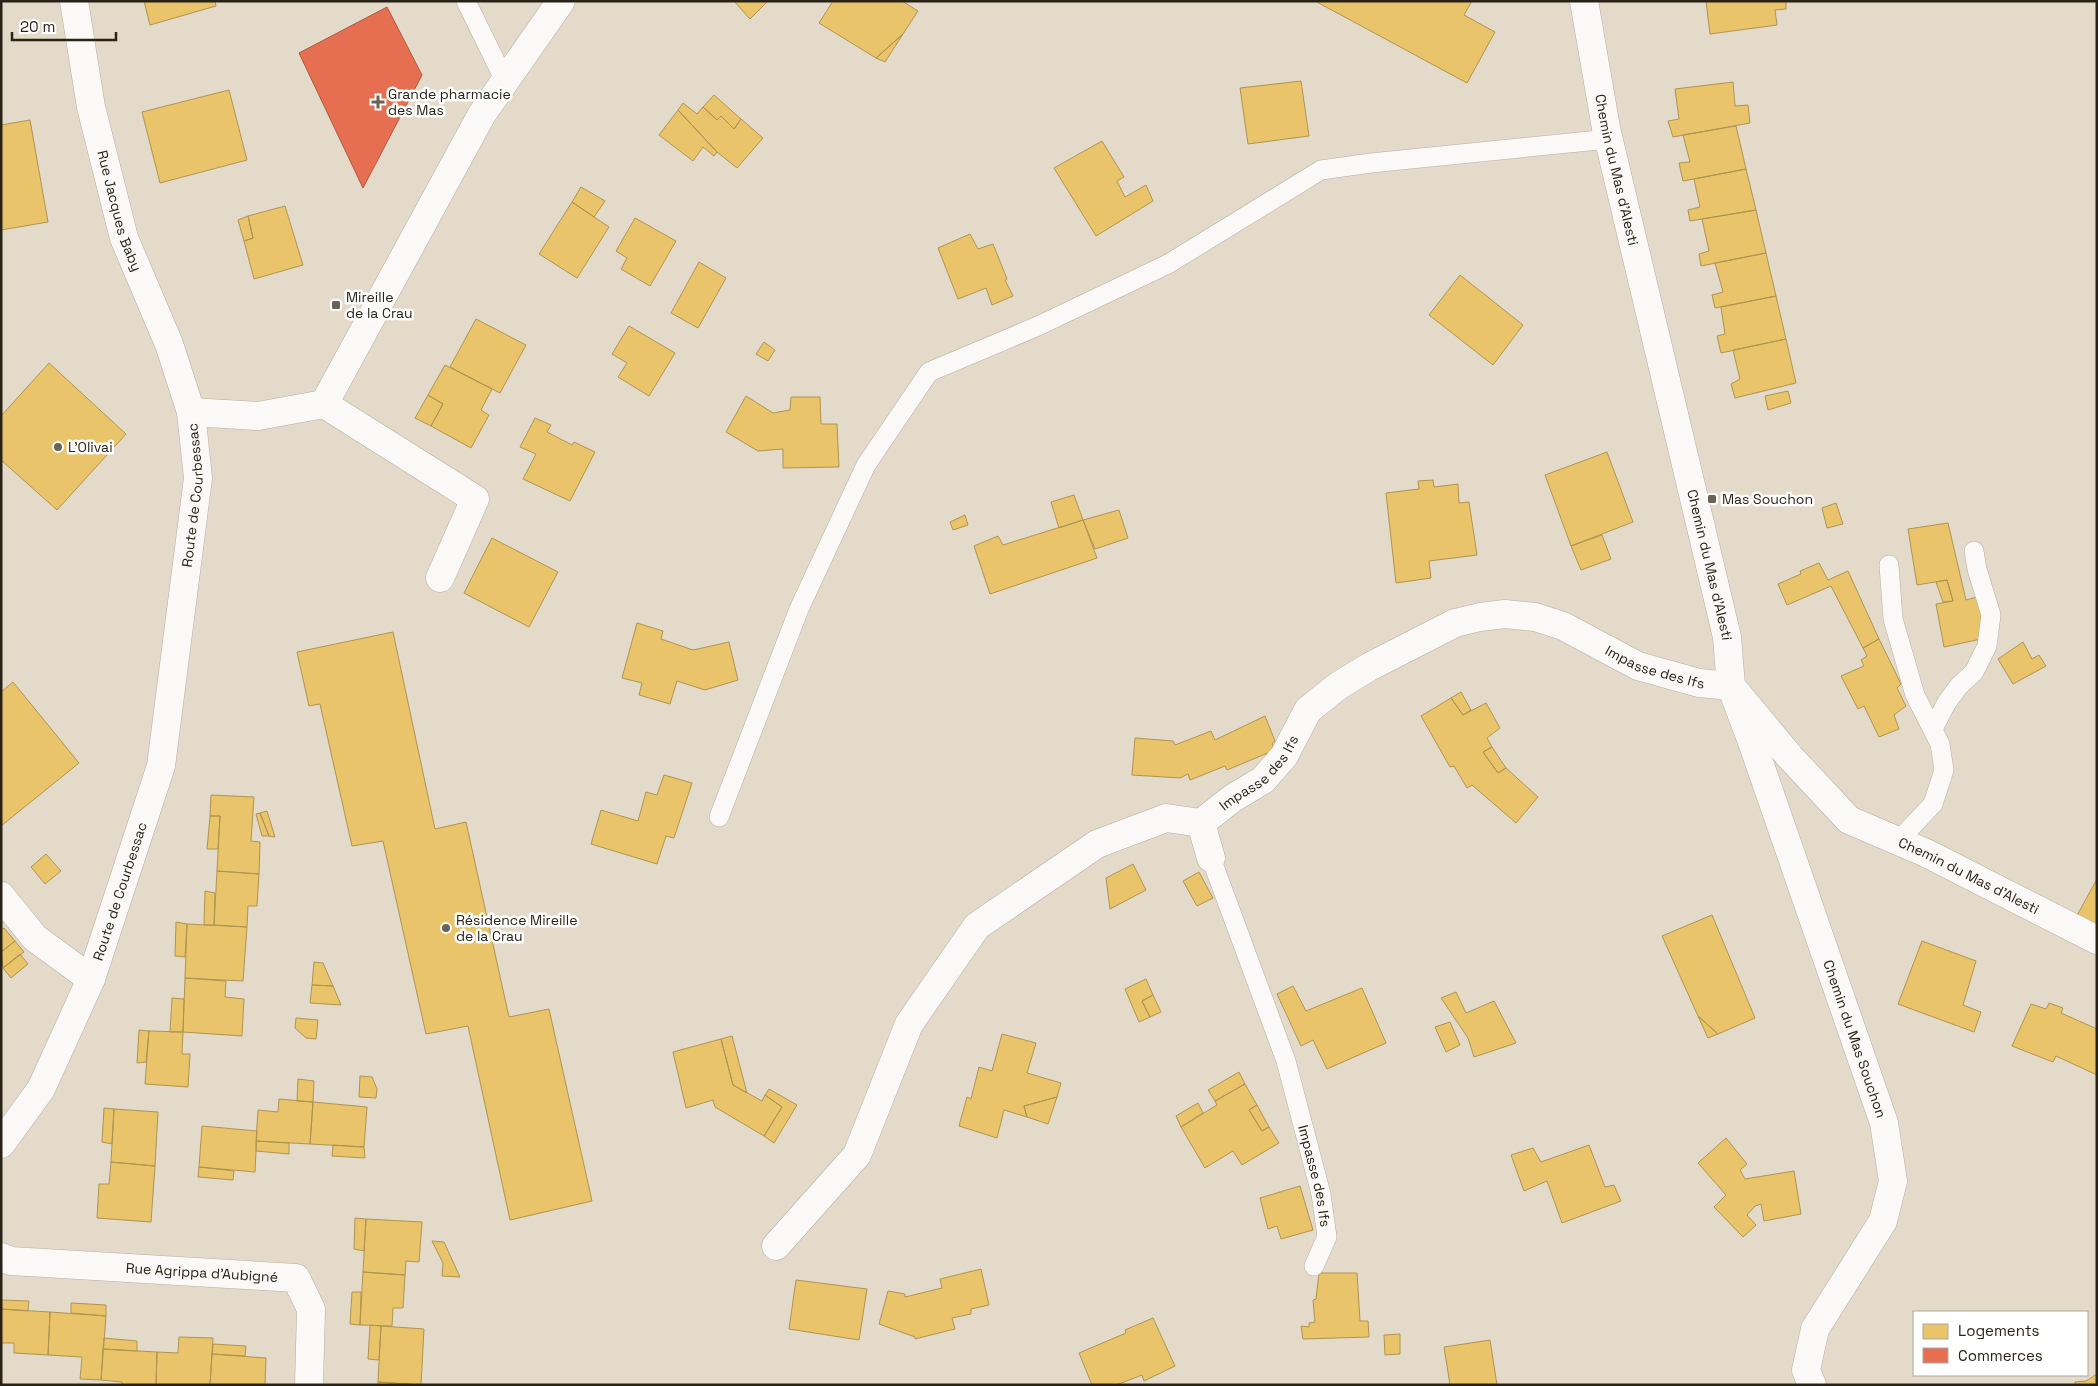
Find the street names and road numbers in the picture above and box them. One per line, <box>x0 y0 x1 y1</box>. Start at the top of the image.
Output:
street label: Chemin du Mas d'Alesti <box>1591 93 1643 247</box>
street label: Rue Jacques Baby <box>93 148 146 274</box>
street label: Route de Courbessac <box>178 422 207 568</box>
street label: Chemin du Mas d'Alesti <box>1683 487 1736 641</box>
street label: Impasse des Ifs <box>1602 641 1705 692</box>
street label: Impasse des Ifs <box>1215 732 1302 814</box>
street label: Route de Courbessac <box>89 820 151 963</box>
street label: Chemin du Mas d'Alesti <box>1896 833 2042 918</box>
street label: Chemin du Mas Souchon <box>1819 957 1891 1120</box>
street label: Impasse des Ifs <box>1294 1123 1335 1228</box>
street label: Rue Agrippa d'Aubigné <box>125 1259 279 1286</box>

